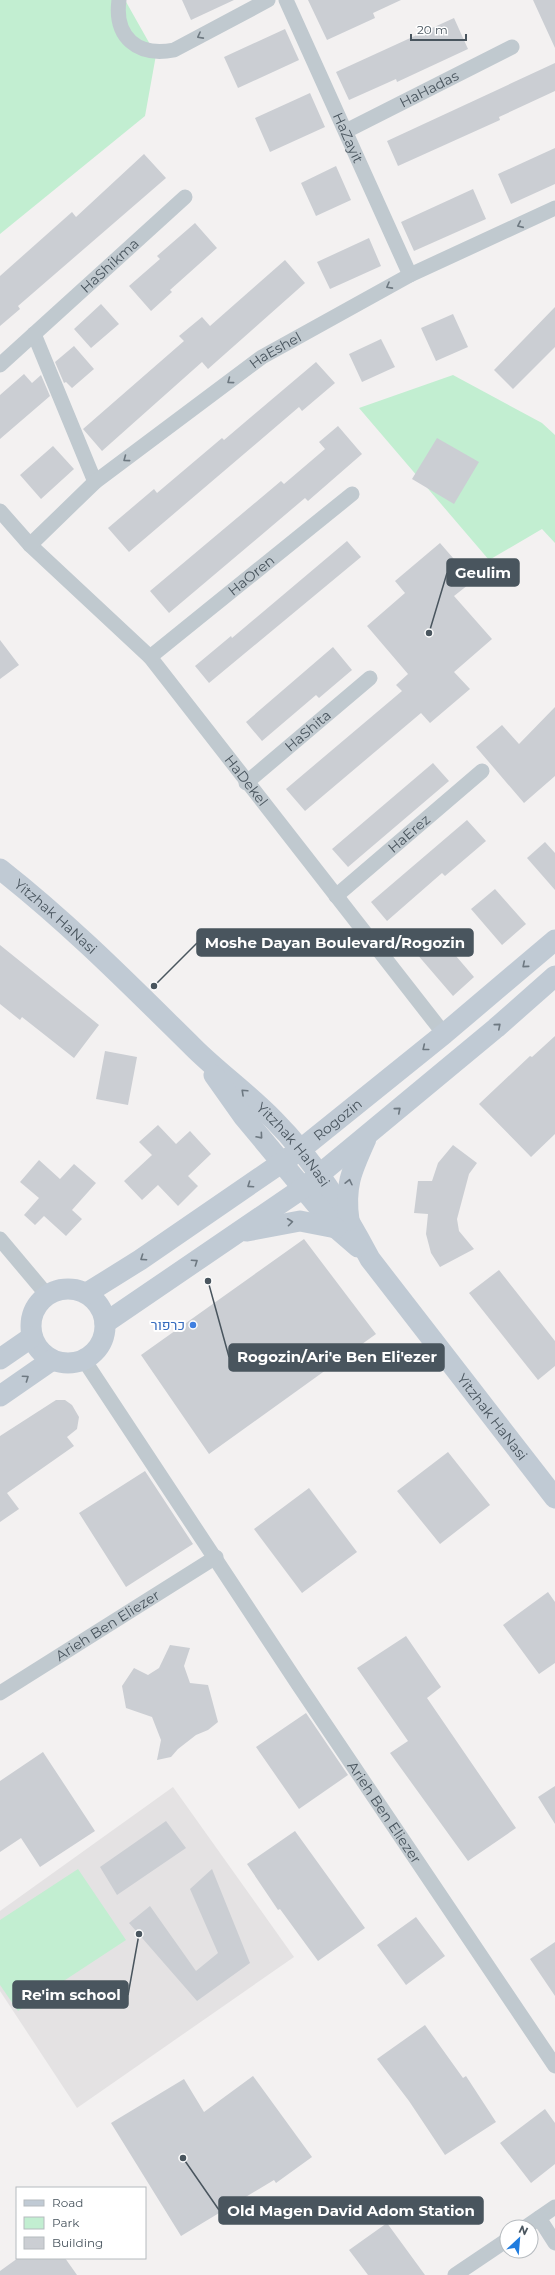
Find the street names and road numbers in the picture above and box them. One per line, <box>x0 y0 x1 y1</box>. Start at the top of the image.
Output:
street label: HaHadas <box>396 66 462 111</box>
street label: HaZayit <box>329 109 367 166</box>
street label: HaShikma <box>77 234 143 297</box>
street label: HaEshel <box>246 328 305 373</box>
street label: HaOren <box>224 551 278 600</box>
street label: HaShita <box>281 706 335 755</box>
street label: HaDekel <box>221 751 272 810</box>
street label: HaErez <box>384 810 434 857</box>
street label: Yitzhak HaNasi <box>10 875 101 958</box>
street label: Rogozin <box>310 1095 366 1145</box>
street label: Yitzhak HaNasi <box>253 1099 334 1190</box>
street label: Yitzhak HaNasi <box>453 1370 531 1464</box>
street label: Arieh Ben Eliezer <box>52 1586 163 1665</box>
street label: Arieh Ben Eliezer <box>344 1758 425 1867</box>

